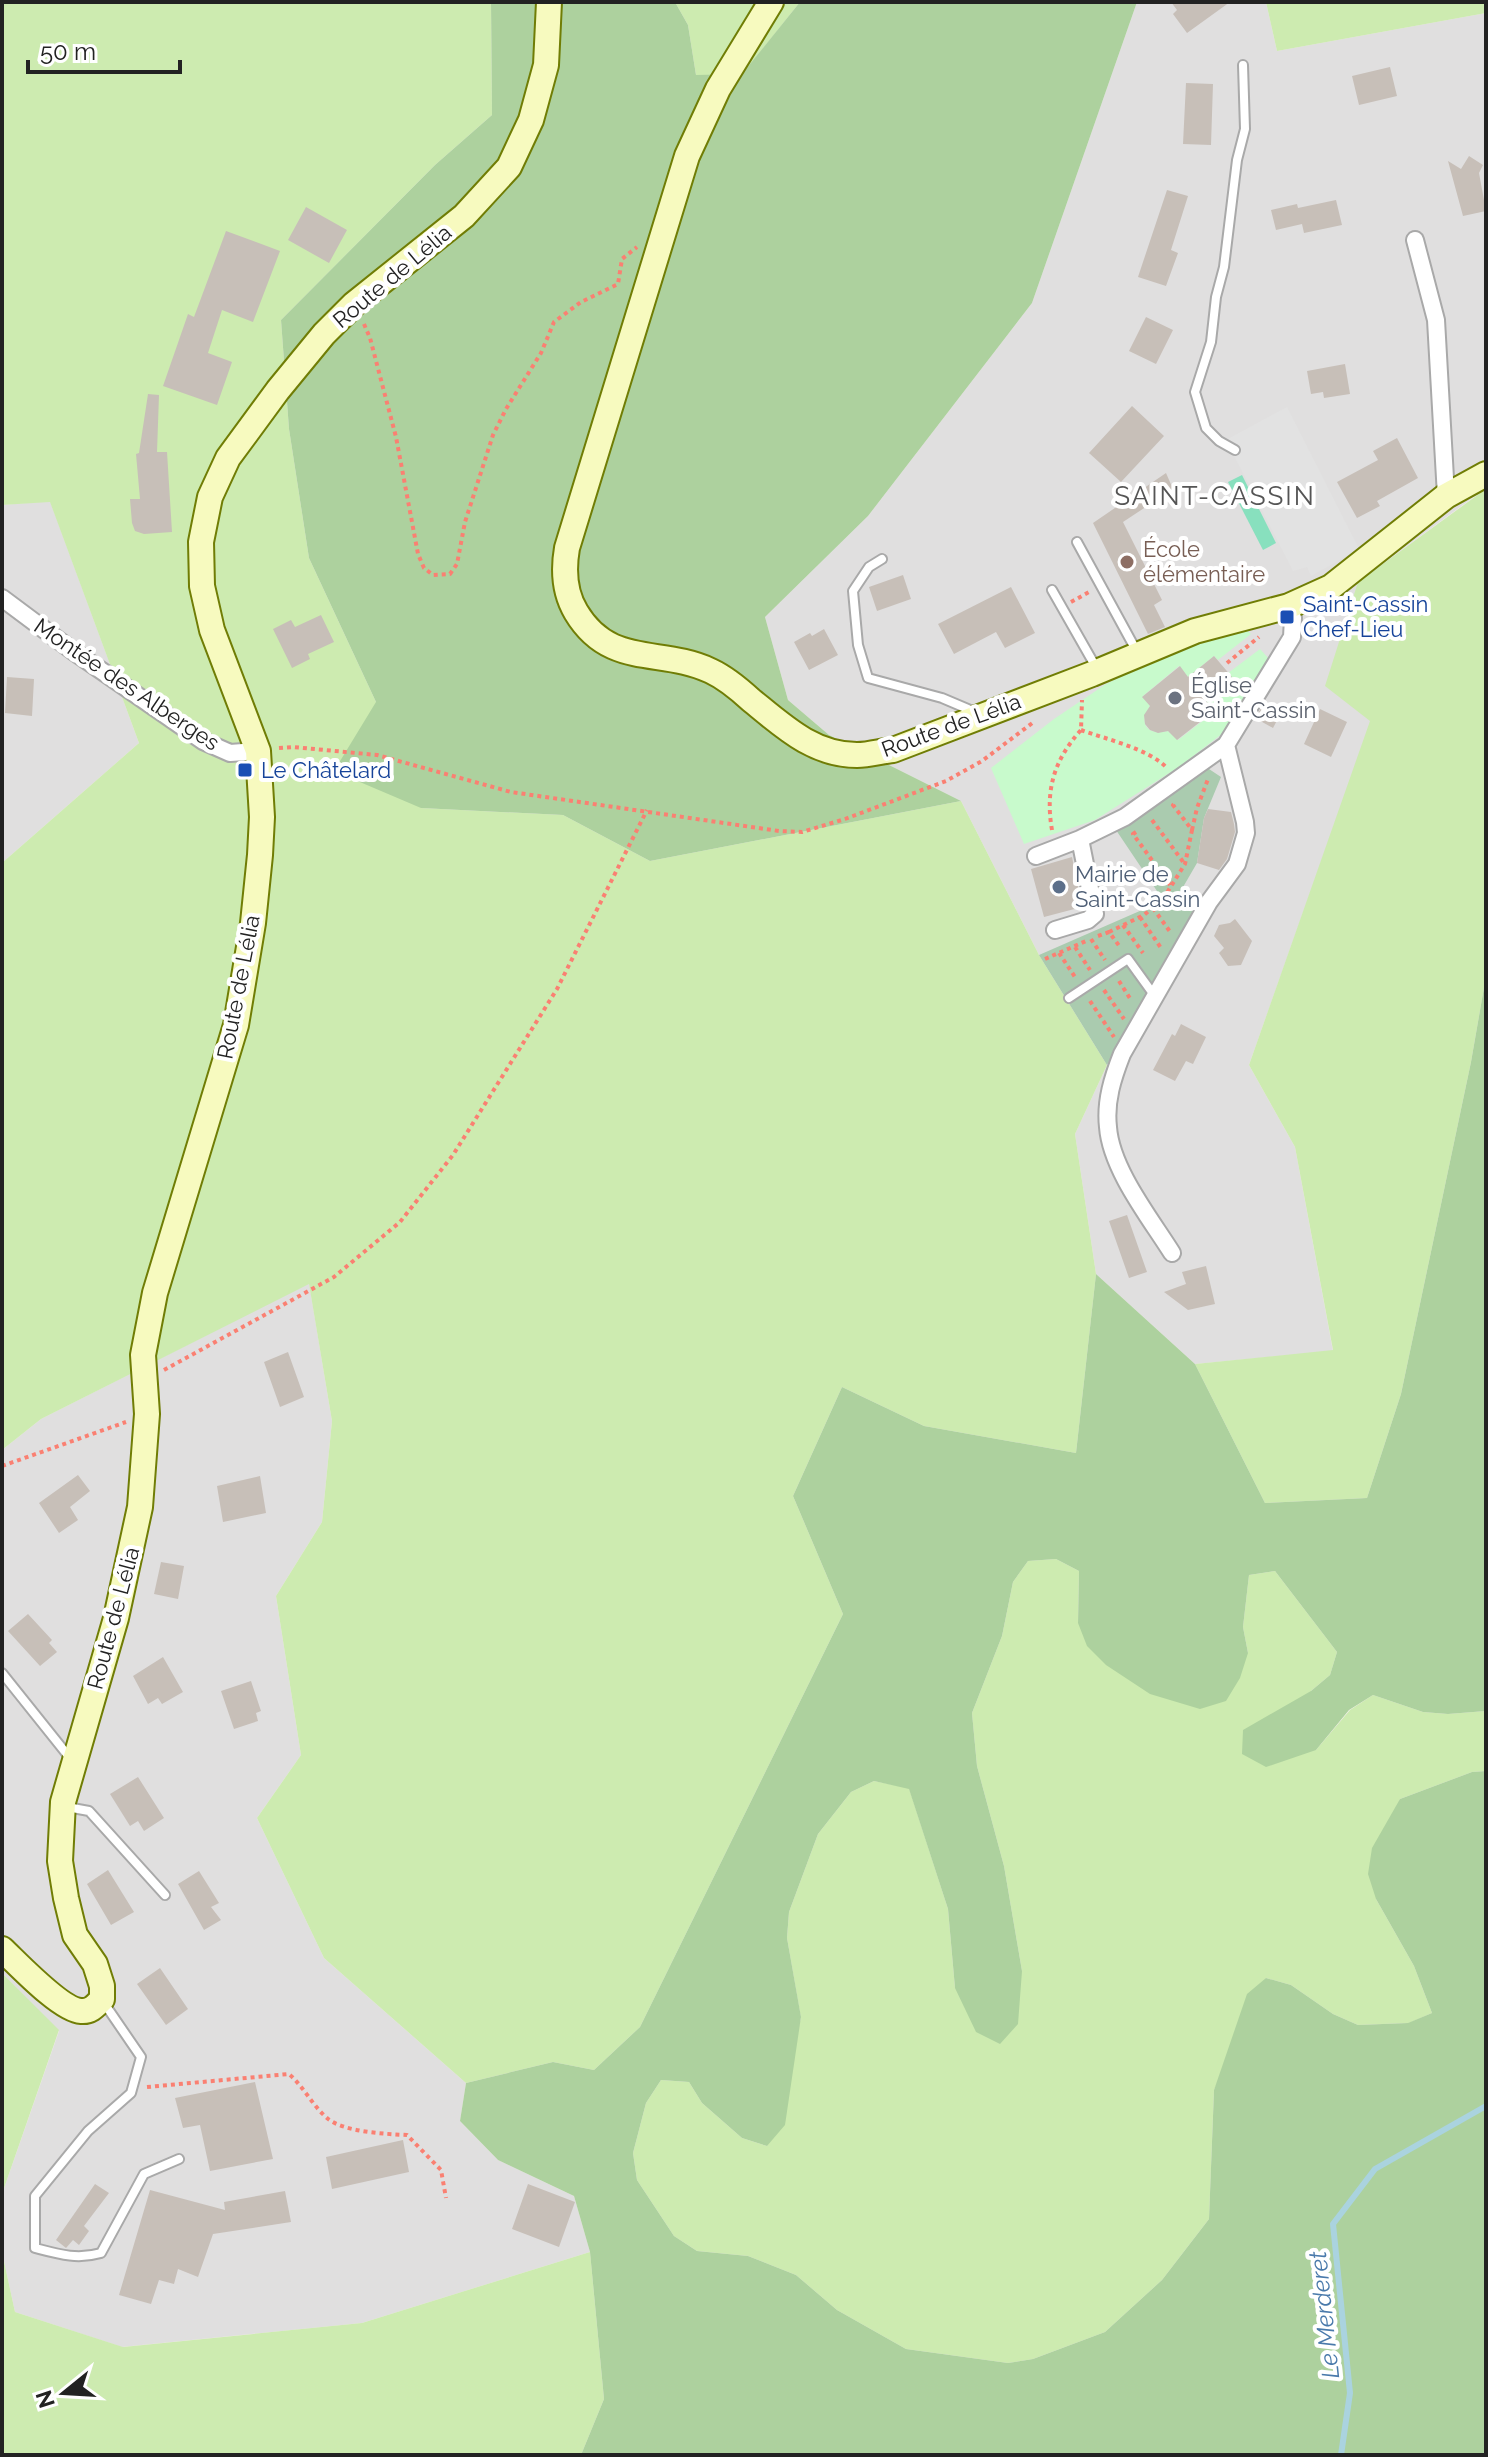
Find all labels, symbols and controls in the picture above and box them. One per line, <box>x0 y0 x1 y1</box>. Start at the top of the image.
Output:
scale bar <box>28 24 180 74</box>
text: 50 m <box>40 37 96 66</box>
street label: Route de Lélia <box>328 219 456 333</box>
district label: SAINT-CASSIN <box>1114 481 1316 511</box>
place label: École élémentaire <box>1143 536 1265 587</box>
marker: École élémentaire <box>1118 553 1136 571</box>
place label: Saint-Cassin Chef-Lieu <box>1303 591 1428 642</box>
marker: Saint-Cassin Chef-Lieu <box>1278 608 1296 626</box>
street label: Montée des Alberges <box>30 612 224 756</box>
place label: Église Saint-Cassin <box>1191 672 1316 723</box>
street label: Route de Lélia <box>878 688 1024 762</box>
marker: Église Saint-Cassin <box>1166 689 1184 707</box>
place label: Le Châtelard <box>261 757 391 783</box>
marker: Le Châtelard <box>236 761 254 779</box>
place label: Mairie de Saint-Cassin <box>1075 861 1200 912</box>
marker: Mairie de Saint-Cassin <box>1050 878 1068 896</box>
street label: Route de Lélia <box>211 913 265 1061</box>
street label: Route de Lélia <box>82 1544 144 1692</box>
water label: Le Merderet <box>1303 2250 1345 2380</box>
north arrow <box>24 2353 104 2433</box>
text: N <box>30 2387 60 2411</box>

